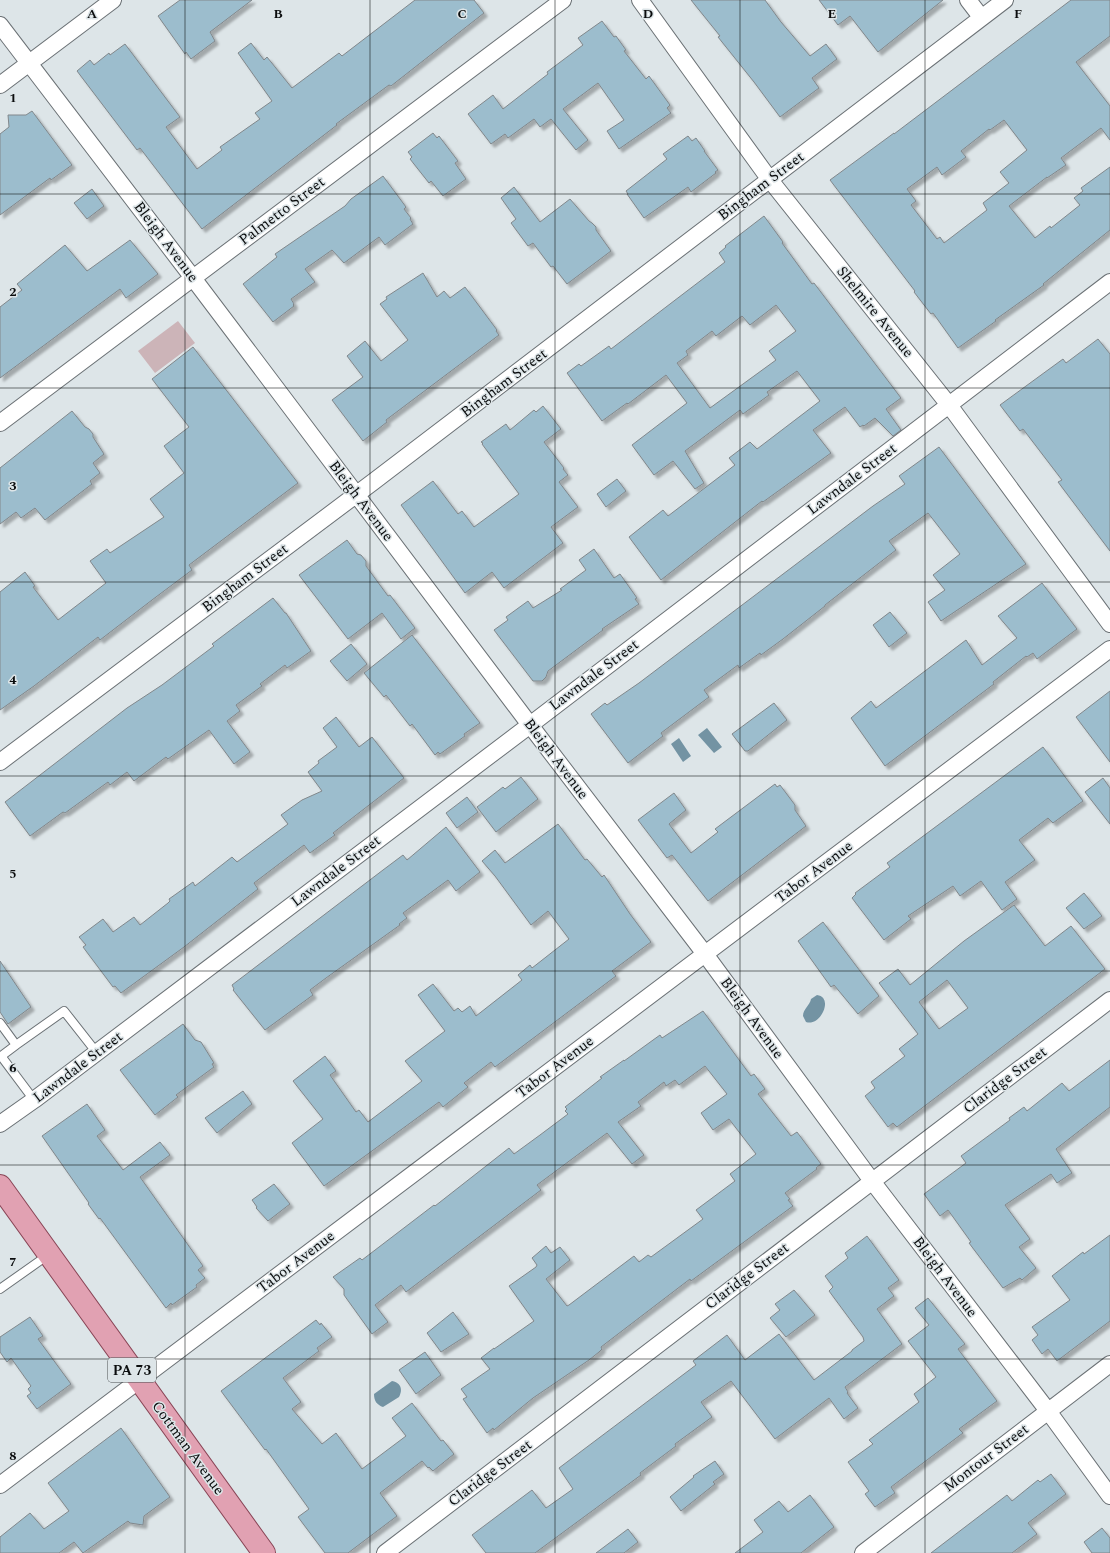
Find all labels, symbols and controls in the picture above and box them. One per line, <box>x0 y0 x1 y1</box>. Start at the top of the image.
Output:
text: A <box>87 4 97 24</box>
text: B <box>273 4 283 24</box>
text: C <box>457 4 467 24</box>
text: D <box>643 4 653 24</box>
text: E <box>828 4 837 24</box>
text: F <box>1014 4 1022 24</box>
text: 1 <box>9 88 17 108</box>
street label: Bingham Street <box>713 146 809 226</box>
street label: Palmetto Street <box>234 171 330 251</box>
street label: Bleigh Avenue <box>128 197 204 287</box>
street label: Shelmire Avenue <box>831 261 919 363</box>
text: 2 <box>9 282 17 302</box>
street label: Bingham Street <box>456 343 552 423</box>
street label: Lawndale Street <box>802 438 902 520</box>
street label: Bleigh Avenue <box>323 456 399 546</box>
text: 3 <box>9 476 17 496</box>
street label: Bingham Street <box>197 538 293 618</box>
street label: Lawndale Street <box>544 634 644 716</box>
text: 4 <box>9 670 17 690</box>
street label: Bleigh Avenue <box>518 714 594 804</box>
street label: Lawndale Street <box>286 830 386 912</box>
street label: Tabor Avenue <box>770 835 858 909</box>
text: 5 <box>9 864 17 884</box>
street label: Bleigh Avenue <box>714 972 790 1064</box>
street label: Lawndale Street <box>28 1026 128 1108</box>
street label: Tabor Avenue <box>511 1030 599 1104</box>
street label: Claridge Street <box>958 1041 1052 1119</box>
text: 6 <box>9 1058 17 1078</box>
street label: Tabor Avenue <box>252 1225 340 1299</box>
street label: Bleigh Avenue <box>907 1232 983 1322</box>
street label: Claridge Street <box>700 1237 794 1315</box>
text: 7 <box>9 1252 17 1272</box>
road number: PA 73 <box>108 1358 156 1382</box>
street label: Cottman Avenue <box>146 1396 230 1500</box>
street label: Montour Street <box>938 1418 1034 1498</box>
street label: Claridge Street <box>443 1434 537 1512</box>
text: 8 <box>9 1446 17 1466</box>

